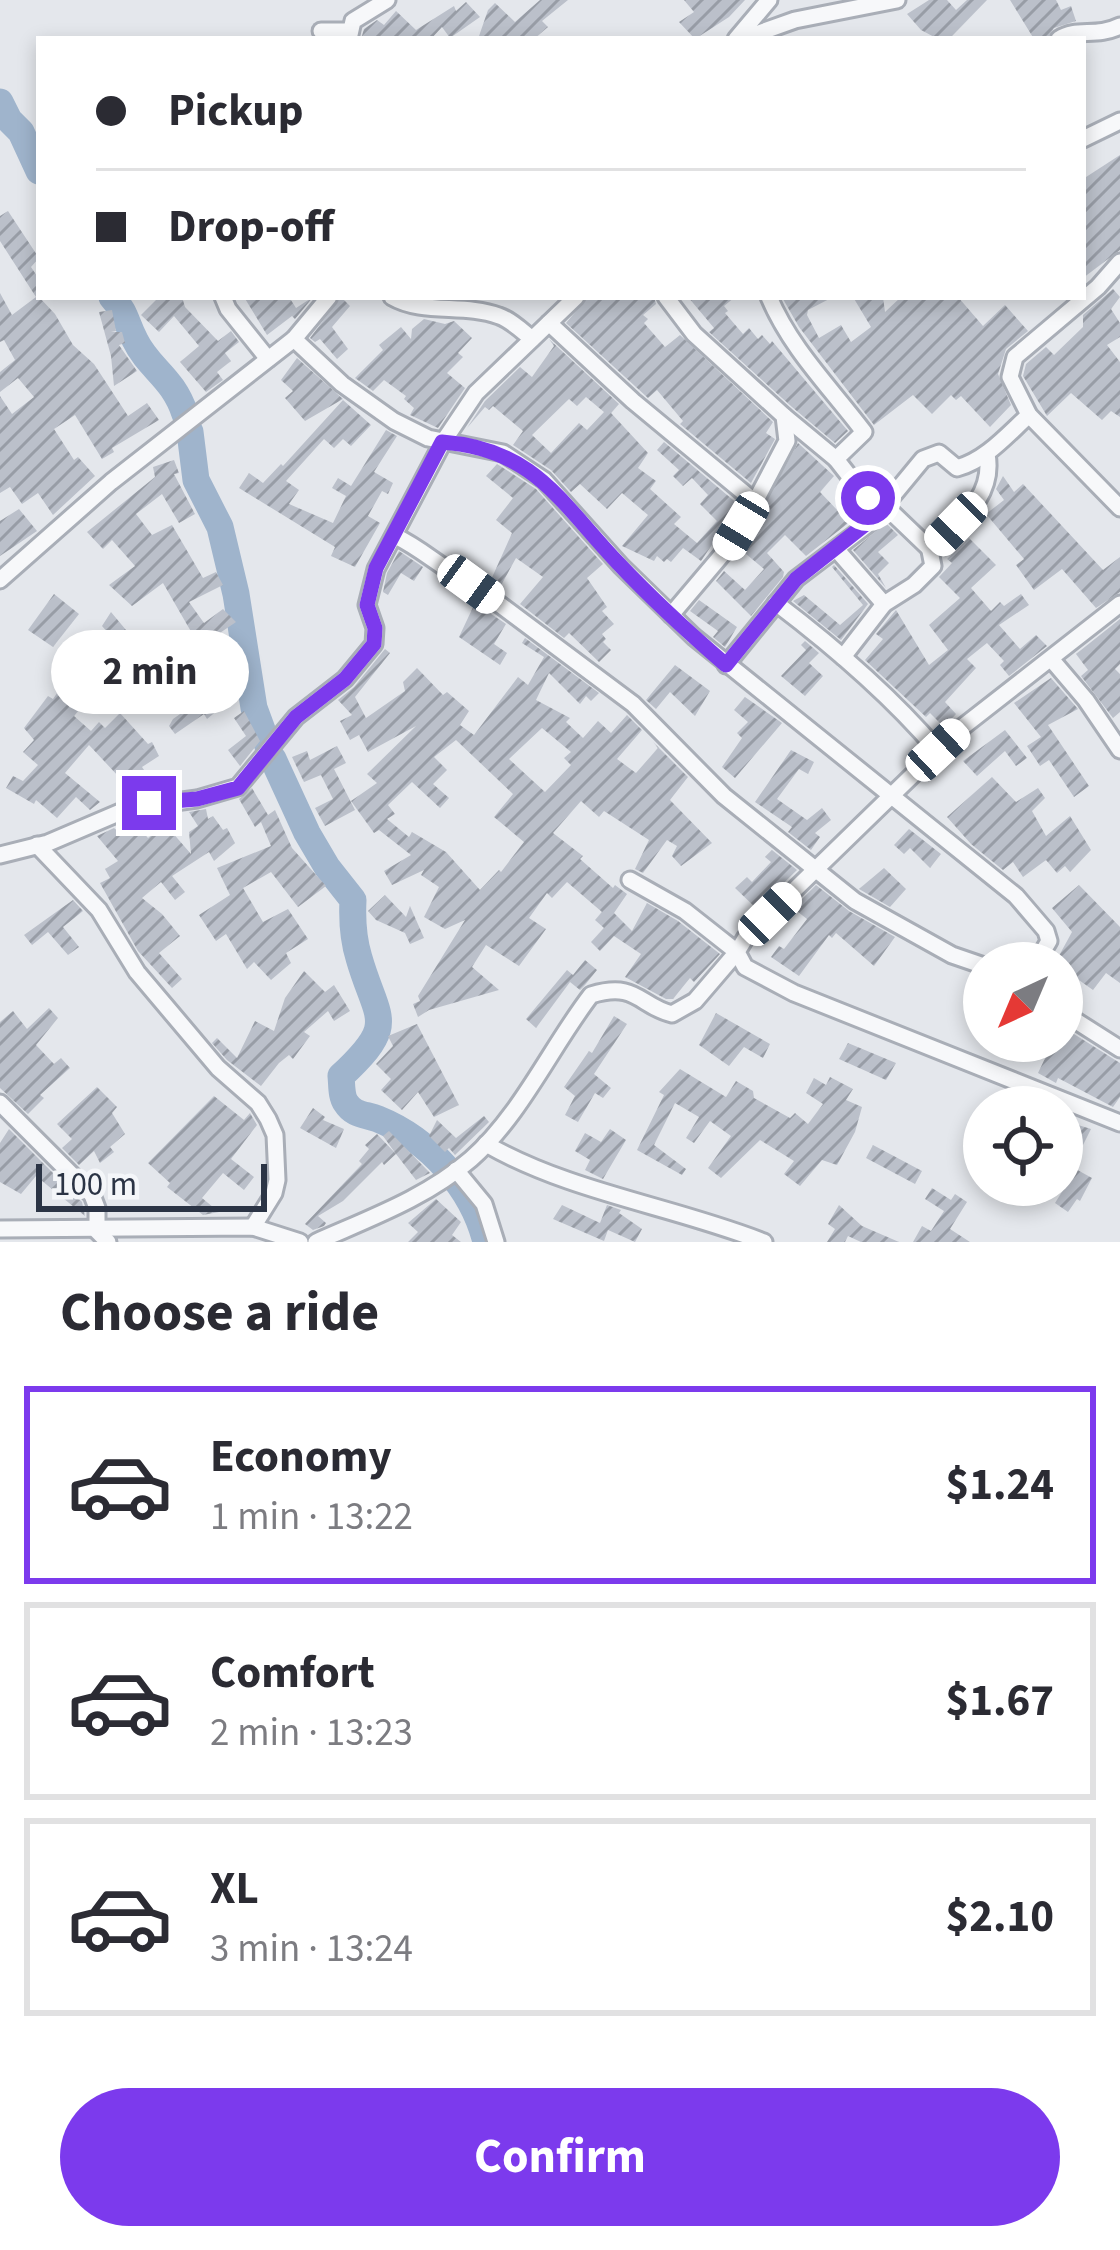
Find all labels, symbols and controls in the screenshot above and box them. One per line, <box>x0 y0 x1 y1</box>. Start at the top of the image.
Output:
text: Pickup <box>168 79 304 143</box>
text: Drop-off <box>168 195 334 259</box>
route start <box>841 471 895 525</box>
car <box>707 486 775 566</box>
car <box>918 486 994 562</box>
car <box>431 548 511 620</box>
callout: 2 min <box>50 629 248 713</box>
text: 2 min <box>103 644 197 700</box>
car <box>899 712 977 788</box>
route end <box>122 776 176 830</box>
car <box>732 876 808 952</box>
north arrow <box>963 942 1083 1062</box>
map controls <box>963 942 1083 1206</box>
button: locate <box>963 1086 1083 1206</box>
scale bar <box>36 1158 267 1211</box>
text: 100 m <box>54 1161 137 1208</box>
text: Choose a ride <box>60 1275 379 1352</box>
text: Economy <box>210 1425 392 1489</box>
icon: car <box>66 1431 174 1539</box>
text: $1.24 <box>945 1453 1054 1517</box>
text: 1 min · 13:22 <box>210 1489 413 1545</box>
text: Comfort <box>210 1641 375 1705</box>
icon: car <box>66 1647 174 1755</box>
text: $1.67 <box>945 1669 1054 1733</box>
text: 2 min · 13:23 <box>210 1705 413 1761</box>
text: XL <box>210 1857 259 1921</box>
icon: car <box>66 1863 174 1971</box>
text: $2.10 <box>945 1885 1054 1949</box>
text: 3 min · 13:24 <box>210 1921 413 1977</box>
button: Confirm <box>60 2088 1060 2226</box>

